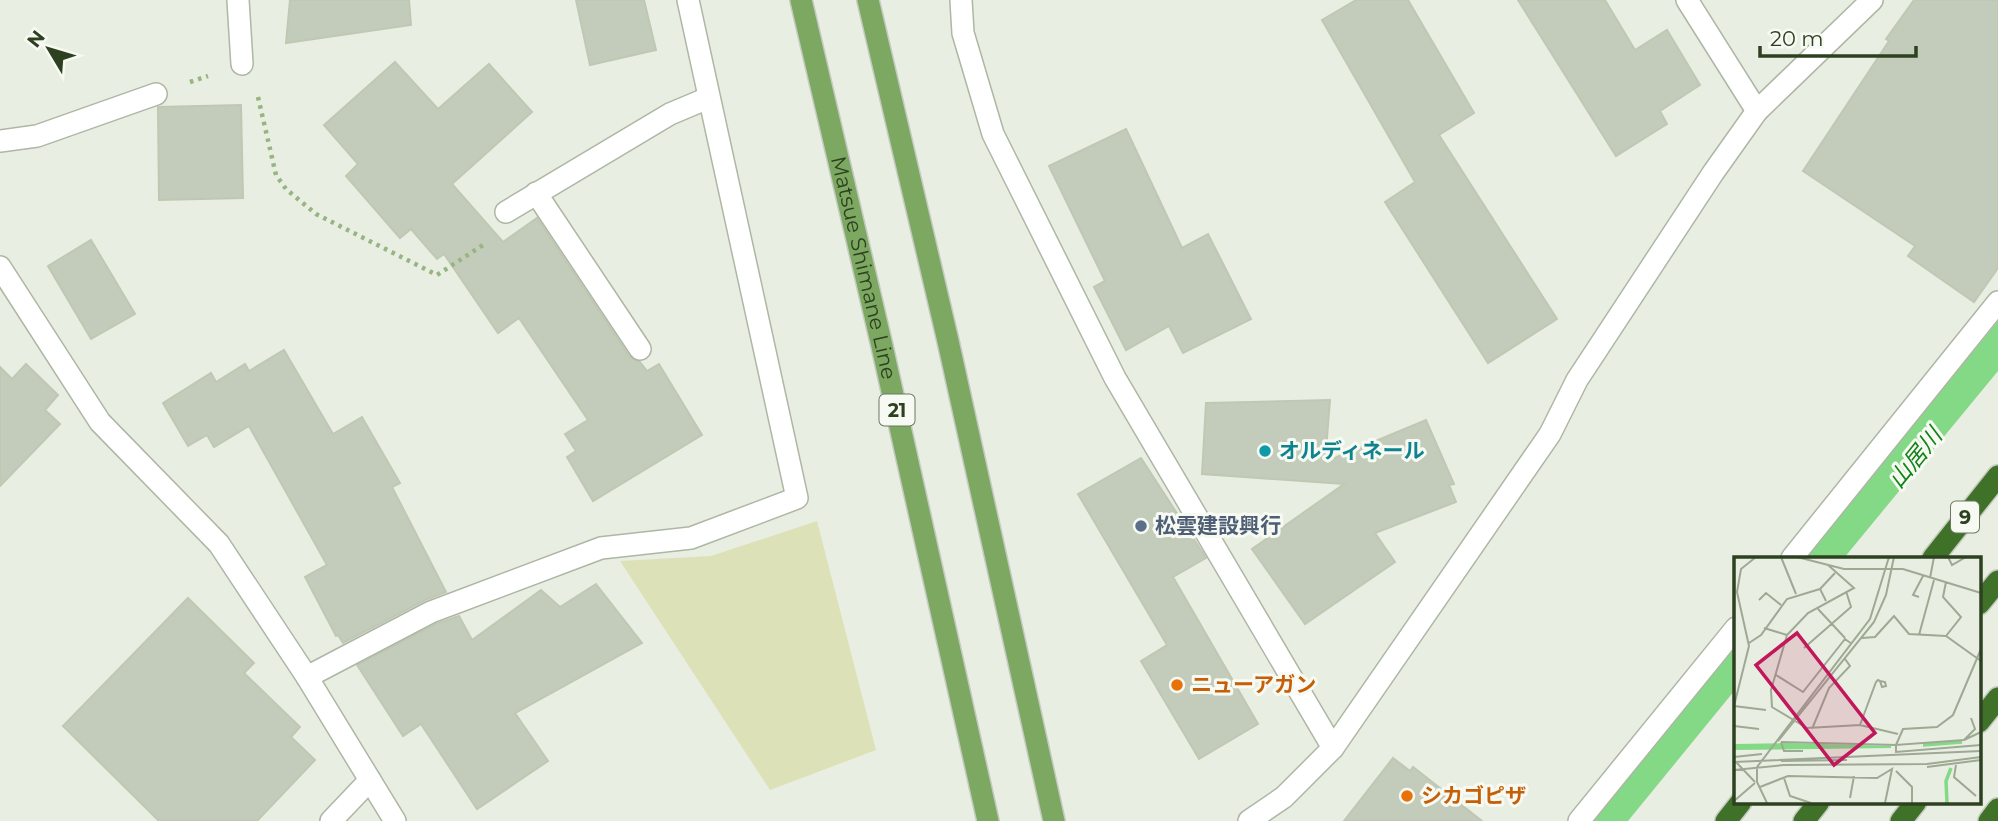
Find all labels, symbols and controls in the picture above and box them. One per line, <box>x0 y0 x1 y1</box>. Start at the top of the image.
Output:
north arrow <box>14 14 84 84</box>
scale bar <box>1760 14 1916 58</box>
text: N <box>22 26 50 52</box>
text: 20 m <box>1770 26 1824 51</box>
street label: Matsue Shimane Line <box>826 154 902 382</box>
road number: 21 <box>880 394 914 426</box>
water label: 山居川 <box>1882 420 1949 494</box>
place label: オルディネール <box>1279 438 1425 463</box>
marker: オルディネール <box>1257 443 1273 459</box>
road number: 9 <box>1951 502 1979 532</box>
place label: 松雲建設興行 <box>1155 513 1281 538</box>
marker: 松雲建設興行 <box>1133 518 1149 534</box>
inset map <box>1734 557 1980 804</box>
place label: ニューアガン <box>1191 672 1316 697</box>
marker: ニューアガン <box>1169 677 1185 693</box>
place label: シカゴピザ <box>1421 783 1526 808</box>
marker: シカゴピザ <box>1399 788 1415 804</box>

